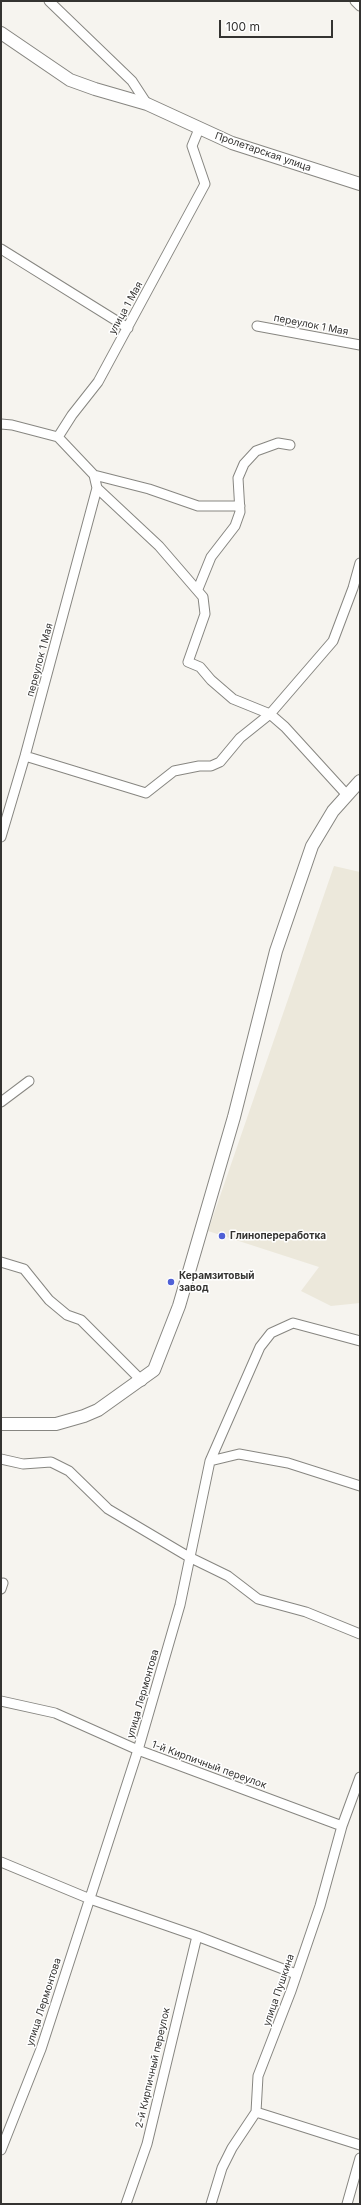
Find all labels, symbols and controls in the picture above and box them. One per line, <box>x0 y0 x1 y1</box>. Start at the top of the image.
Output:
scale bar <box>221 12 335 38</box>
text: 100 m <box>226 19 260 34</box>
street label: Пролетарская улица <box>213 130 313 174</box>
street label: улица 1 Мая <box>107 280 145 336</box>
street label: переулок 1 Мая <box>273 312 349 338</box>
street label: переулок 1 Мая <box>24 622 56 698</box>
place label: Глинопереработка <box>230 1230 326 1242</box>
marker: Глинопереработка <box>217 1231 227 1241</box>
place label: Керамзитовый завод <box>179 1270 255 1294</box>
marker: Керамзитовый завод <box>166 1277 176 1287</box>
street label: улица Лермонтова <box>125 1648 161 1740</box>
street label: 1-й Кирпичный переулок <box>150 1739 268 1791</box>
street label: улица Пушкина <box>261 1952 297 2028</box>
street label: улица Лермонтова <box>24 1956 64 2048</box>
street label: 2-й Кирпичный переулок <box>133 2006 173 2130</box>

